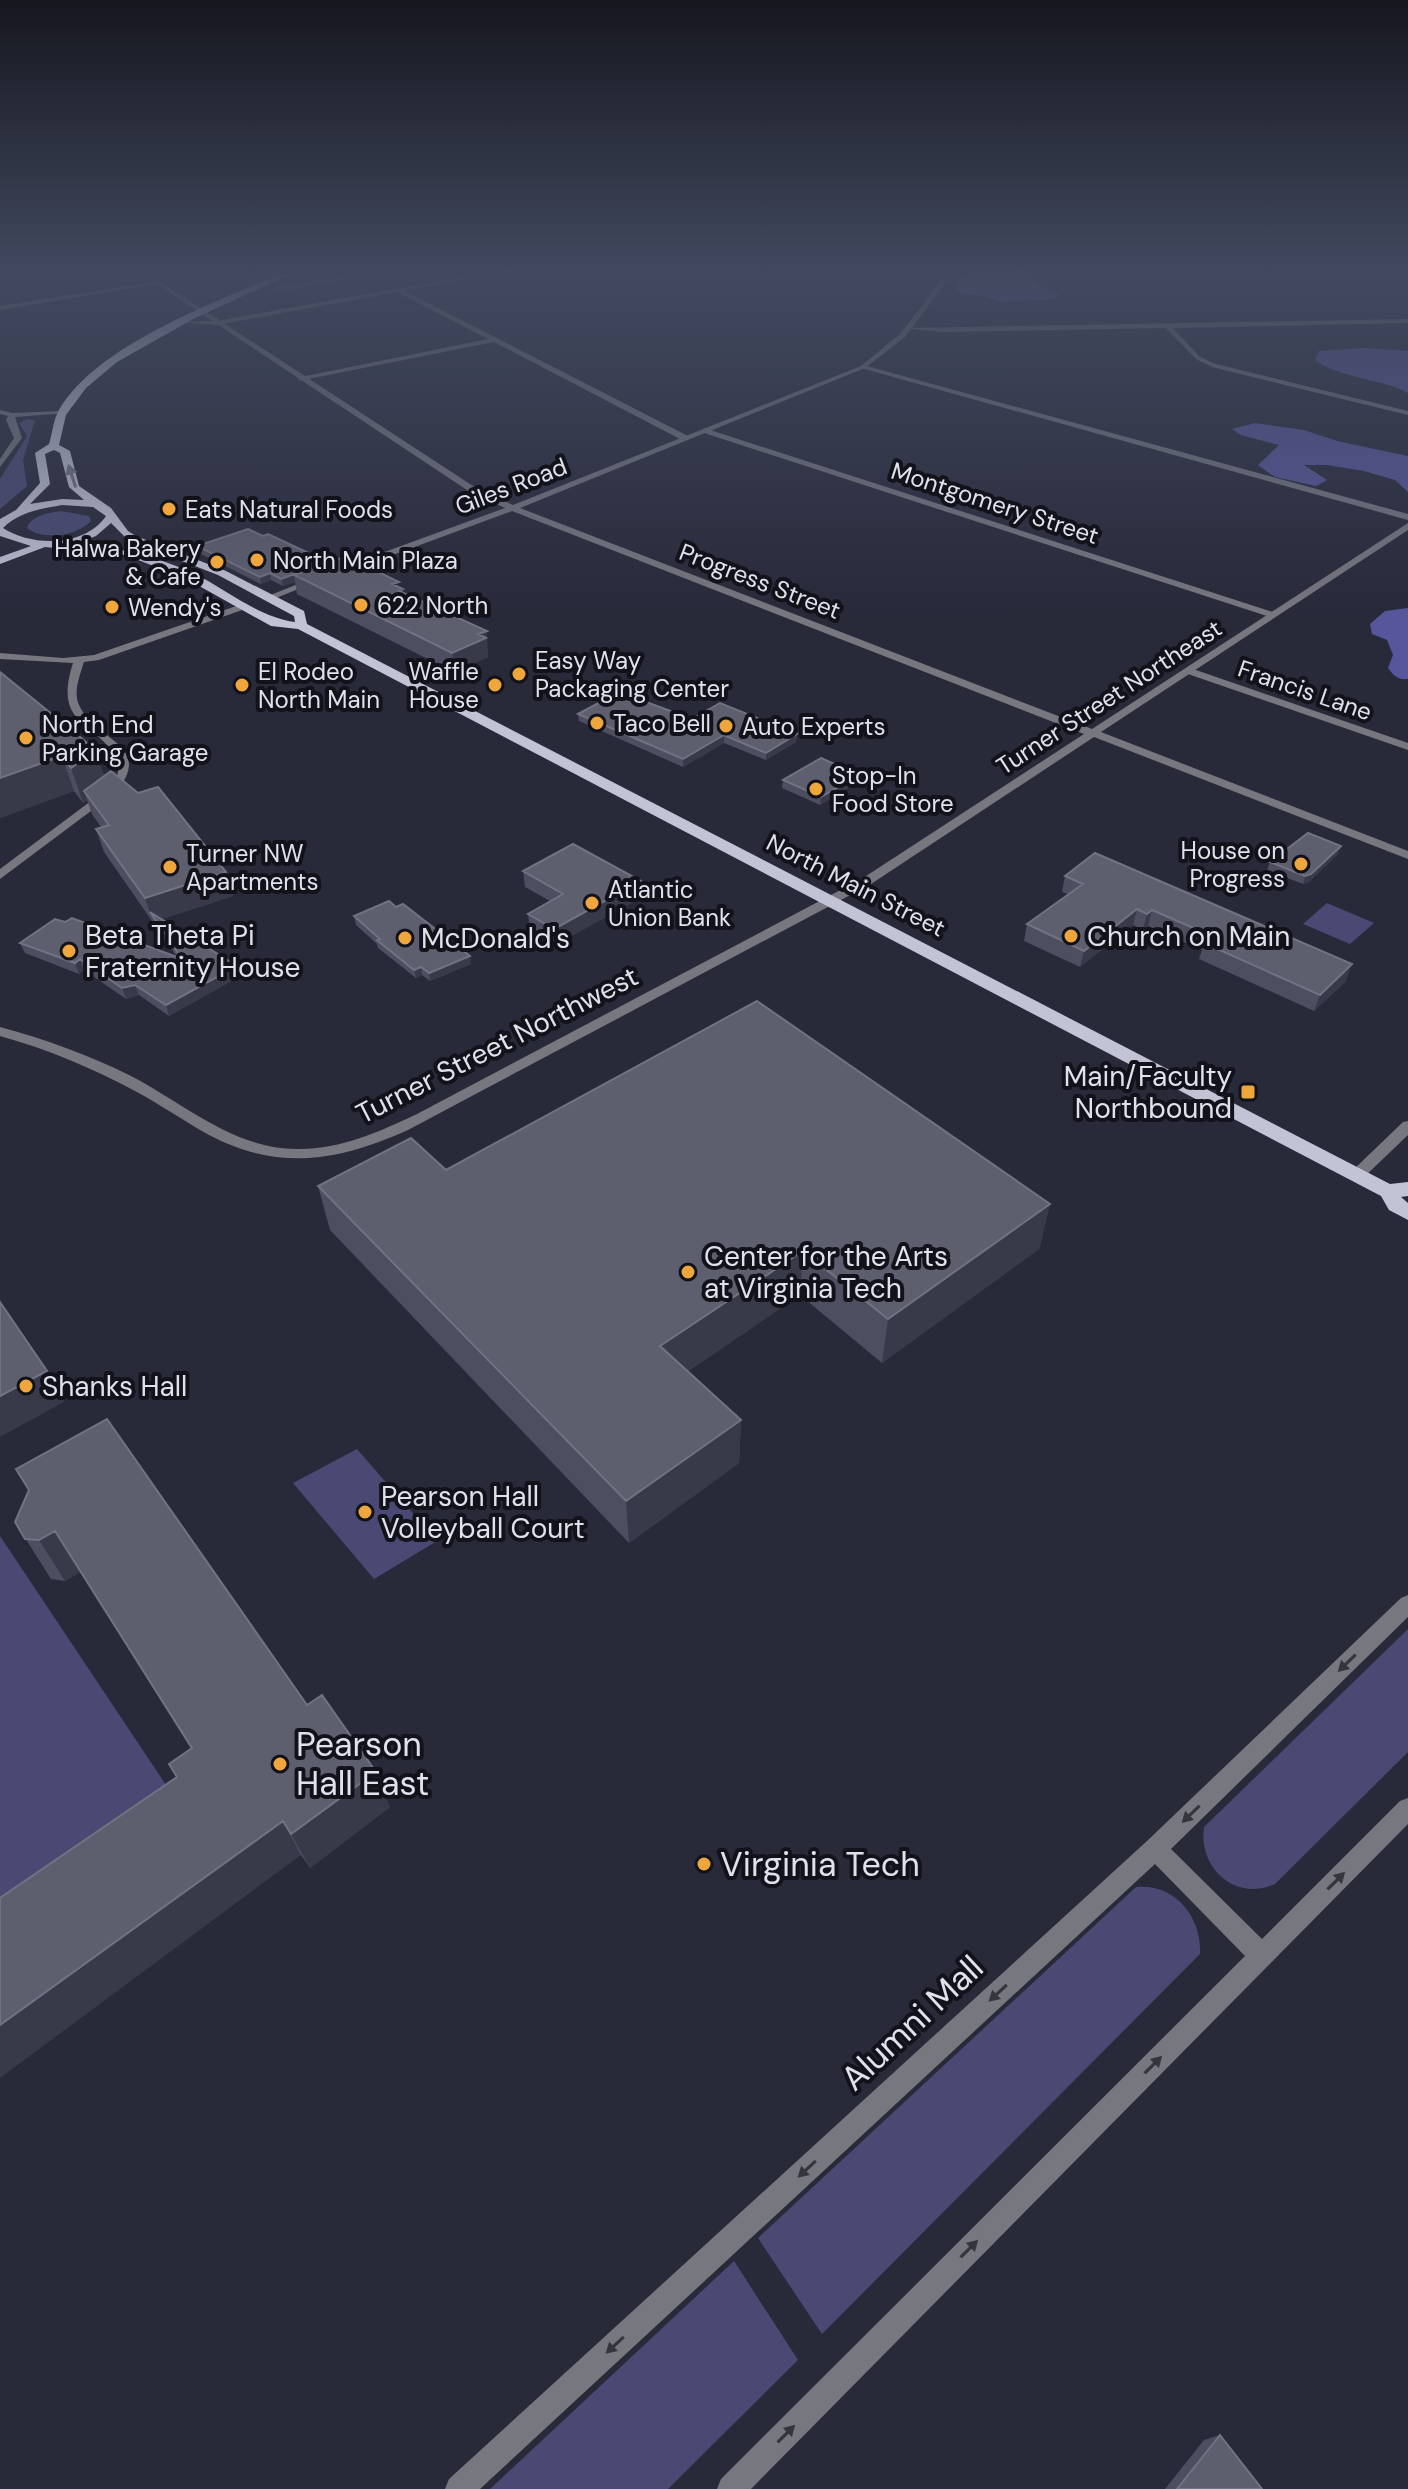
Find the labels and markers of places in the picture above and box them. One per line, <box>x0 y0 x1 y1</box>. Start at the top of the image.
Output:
place label: Eats Natural Foods <box>185 494 393 525</box>
marker: Eats Natural Foods <box>160 500 178 518</box>
place label: Halwa Bakery & Cafe <box>54 533 201 592</box>
place label: North Main Plaza <box>273 545 458 576</box>
marker: North Main Plaza <box>248 551 266 569</box>
marker: Halwa Bakery & Cafe <box>208 553 226 571</box>
place label: 622 North <box>377 590 488 621</box>
place label: Wendy's <box>128 592 222 623</box>
marker: 622 North <box>352 596 370 614</box>
marker: Wendy's <box>103 598 121 616</box>
place label: Easy Way Packaging Center <box>535 645 729 704</box>
place label: El Rodeo North Main <box>258 656 380 715</box>
place label: Waffle House <box>409 656 479 715</box>
marker: Easy Way Packaging Center <box>510 665 528 683</box>
marker: El Rodeo North Main <box>233 676 251 694</box>
marker: Waffle House <box>486 676 504 694</box>
place label: Taco Bell <box>613 708 711 739</box>
place label: North End Parking Garage <box>42 709 208 768</box>
place label: Auto Experts <box>742 711 886 742</box>
marker: Taco Bell <box>588 714 606 732</box>
marker: Auto Experts <box>717 717 735 735</box>
marker: North End Parking Garage <box>17 729 35 747</box>
place label: Stop-In Food Store <box>832 760 954 819</box>
marker: Stop-In Food Store <box>807 780 825 798</box>
place label: House on Progress <box>1181 835 1285 894</box>
place label: Turner NW Apartments <box>186 838 319 897</box>
marker: House on Progress <box>1292 855 1310 873</box>
marker: Turner NW Apartments <box>161 858 179 876</box>
place label: Atlantic Union Bank <box>608 874 731 933</box>
marker: Atlantic Union Bank <box>583 894 601 912</box>
place label: Beta Theta Pi Fraternity House <box>85 917 301 986</box>
place label: Church on Main <box>1087 918 1290 955</box>
place label: McDonald's <box>421 920 570 957</box>
marker: Church on Main <box>1062 927 1080 945</box>
marker: McDonald's <box>396 929 414 947</box>
marker: Beta Theta Pi Fraternity House <box>60 942 78 960</box>
place label: Main/Faculty Northbound <box>1064 1058 1232 1127</box>
marker: Main/Faculty Northbound <box>1239 1083 1257 1101</box>
place label: Center for the Arts at Virginia Tech <box>704 1238 948 1307</box>
marker: Center for the Arts at Virginia Tech <box>679 1263 697 1281</box>
place label: Shanks Hall <box>42 1368 187 1405</box>
marker: Shanks Hall <box>17 1377 35 1395</box>
place label: Pearson Hall Volleyball Court <box>381 1478 585 1547</box>
marker: Pearson Hall Volleyball Court <box>356 1503 374 1521</box>
place label: Pearson Hall East <box>296 1722 429 1806</box>
marker: Pearson Hall East <box>271 1755 289 1773</box>
place label: Virginia Tech <box>720 1842 920 1887</box>
marker: Virginia Tech <box>695 1855 713 1873</box>

